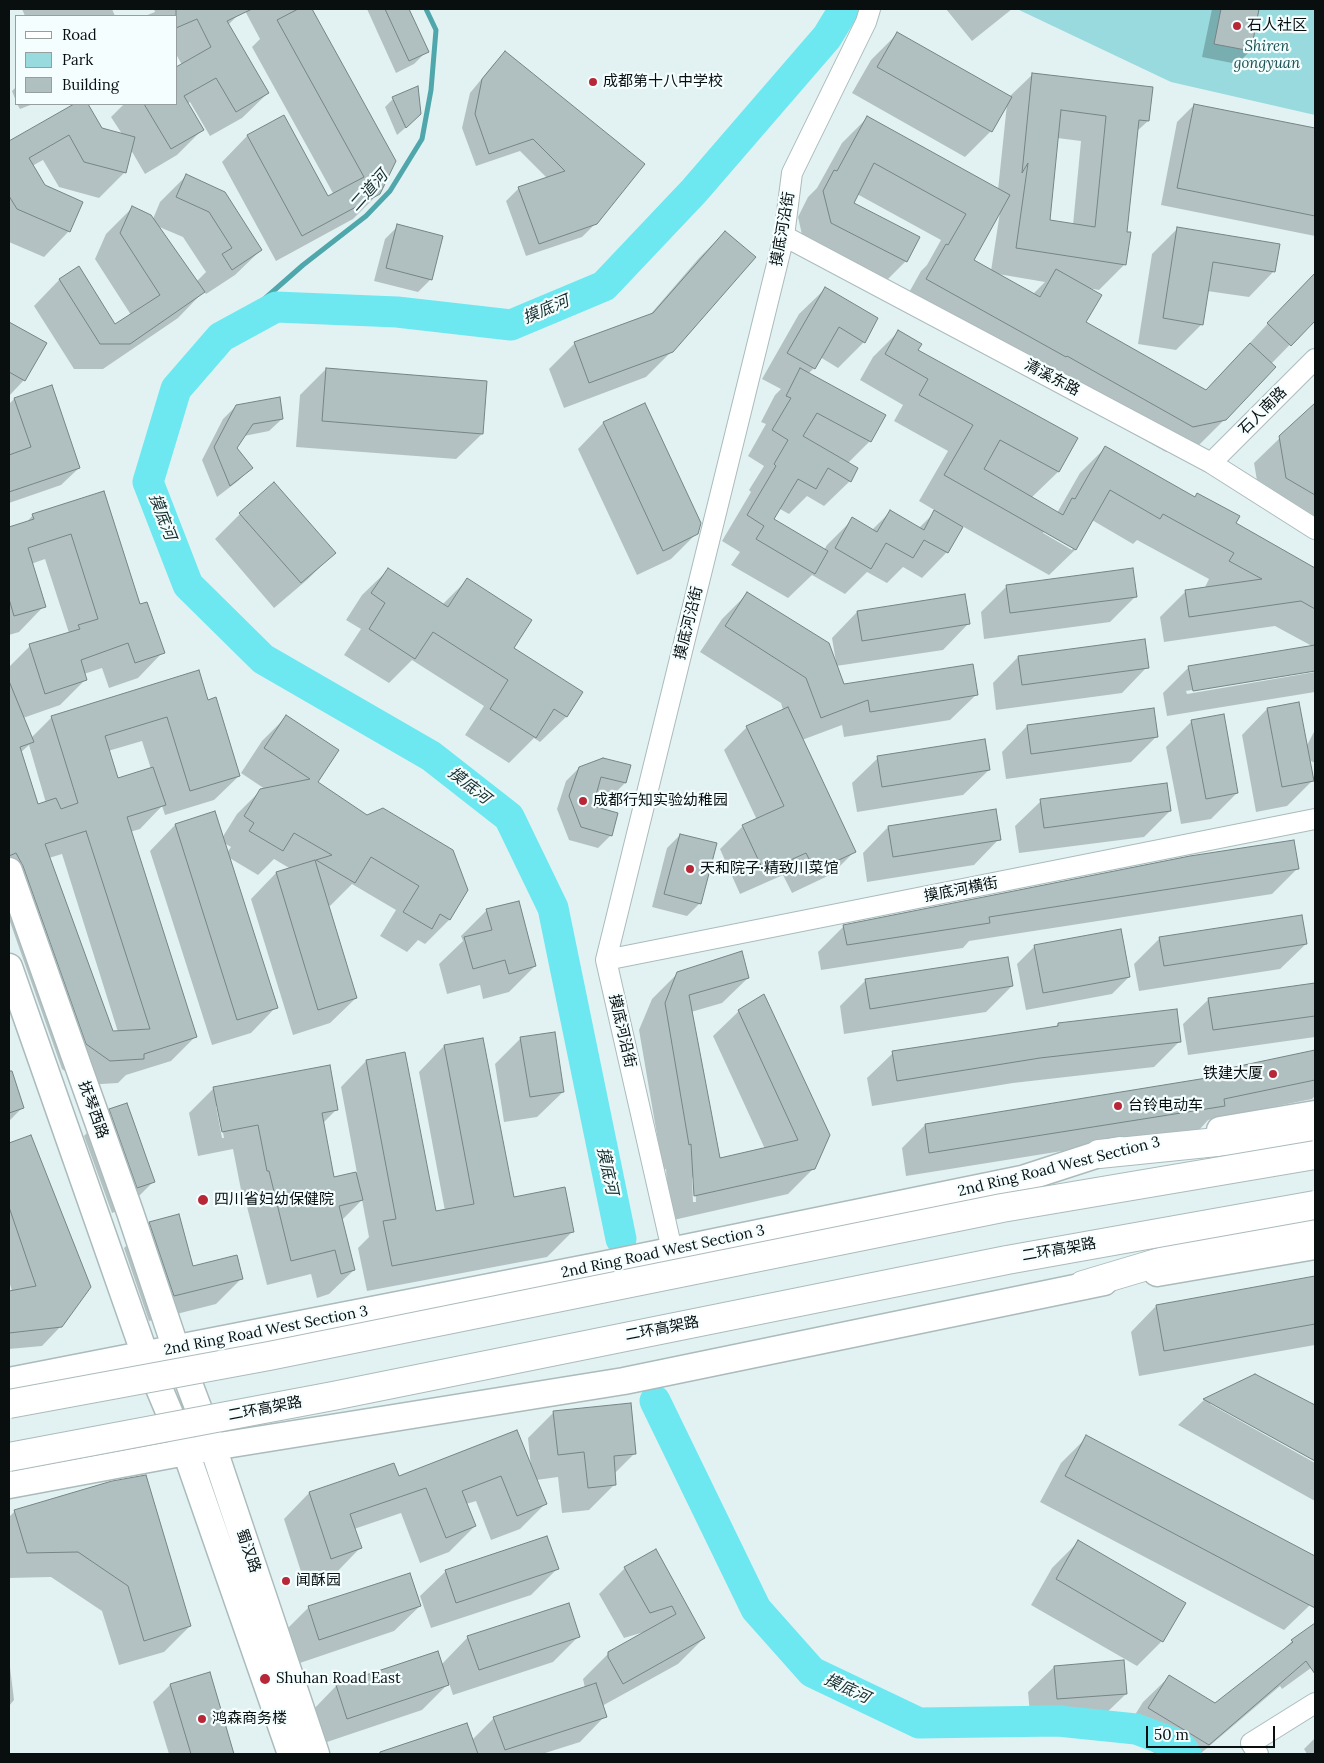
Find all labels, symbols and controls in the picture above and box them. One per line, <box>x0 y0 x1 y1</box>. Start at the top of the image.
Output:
legend <box>15 15 178 105</box>
place label: 石人社区 <box>1247 17 1307 35</box>
marker: 石人社区 <box>1231 20 1243 32</box>
text: Road <box>62 25 97 44</box>
park label: Shiren gongyuan <box>1234 38 1300 73</box>
text: Park <box>62 50 93 69</box>
place label: 成都第十八中学校 <box>603 73 723 91</box>
text: Building <box>62 75 119 94</box>
marker: 成都第十八中学校 <box>587 76 599 88</box>
water label: 二道河 <box>346 167 392 215</box>
street label: 摸底河沿街 <box>768 191 798 267</box>
water label: 摸底河 <box>520 292 572 328</box>
street label: 清溪东路 <box>1021 356 1083 400</box>
street label: 石人南路 <box>1235 383 1291 439</box>
water label: 摸底河 <box>144 491 180 543</box>
street label: 摸底河沿街 <box>671 584 707 662</box>
water label: 摸底河 <box>444 764 494 808</box>
place label: 成都行知实验幼稚园 <box>593 792 728 810</box>
marker: 成都行知实验幼稚园 <box>577 795 589 807</box>
place label: 天和院子·精致川菜馆 <box>700 860 839 878</box>
marker: 天和院子·精致川菜馆 <box>684 863 696 875</box>
street label: 摸底河横街 <box>922 874 1000 906</box>
street label: 摸底河沿街 <box>605 992 639 1070</box>
place label: 铁建大厦 <box>1203 1065 1263 1083</box>
marker: 铁建大厦 <box>1267 1068 1279 1080</box>
street label: 抚琴西路 <box>74 1079 112 1141</box>
place label: 台铃电动车 <box>1128 1097 1203 1115</box>
marker: 台铃电动车 <box>1112 1100 1124 1112</box>
street label: 2nd Ring Road West Section 3 <box>956 1133 1162 1201</box>
water label: 摸底河 <box>593 1146 621 1196</box>
place label: 四川省妇幼保健院 <box>214 1191 334 1209</box>
marker: 四川省妇幼保健院 <box>196 1193 210 1207</box>
street label: 2nd Ring Road West Section 3 <box>560 1222 766 1282</box>
street label: 二环高架路 <box>1021 1235 1097 1265</box>
street label: 2nd Ring Road West Section 3 <box>162 1302 370 1360</box>
street label: 二环高架路 <box>623 1313 701 1345</box>
street label: 二环高架路 <box>226 1393 304 1425</box>
street label: 蜀汉路 <box>232 1527 264 1575</box>
place label: 闻酥园 <box>296 1572 341 1590</box>
marker: 闻酥园 <box>280 1575 292 1587</box>
place label: Shuhan Road East <box>276 1670 401 1688</box>
water label: 摸底河 <box>821 1670 873 1708</box>
marker: Shuhan Road East <box>258 1672 272 1686</box>
place label: 鸿森商务楼 <box>212 1710 287 1728</box>
marker: 鸿森商务楼 <box>196 1713 208 1725</box>
scale bar <box>1149 1716 1278 1748</box>
text: 50 m <box>1154 1725 1189 1744</box>

